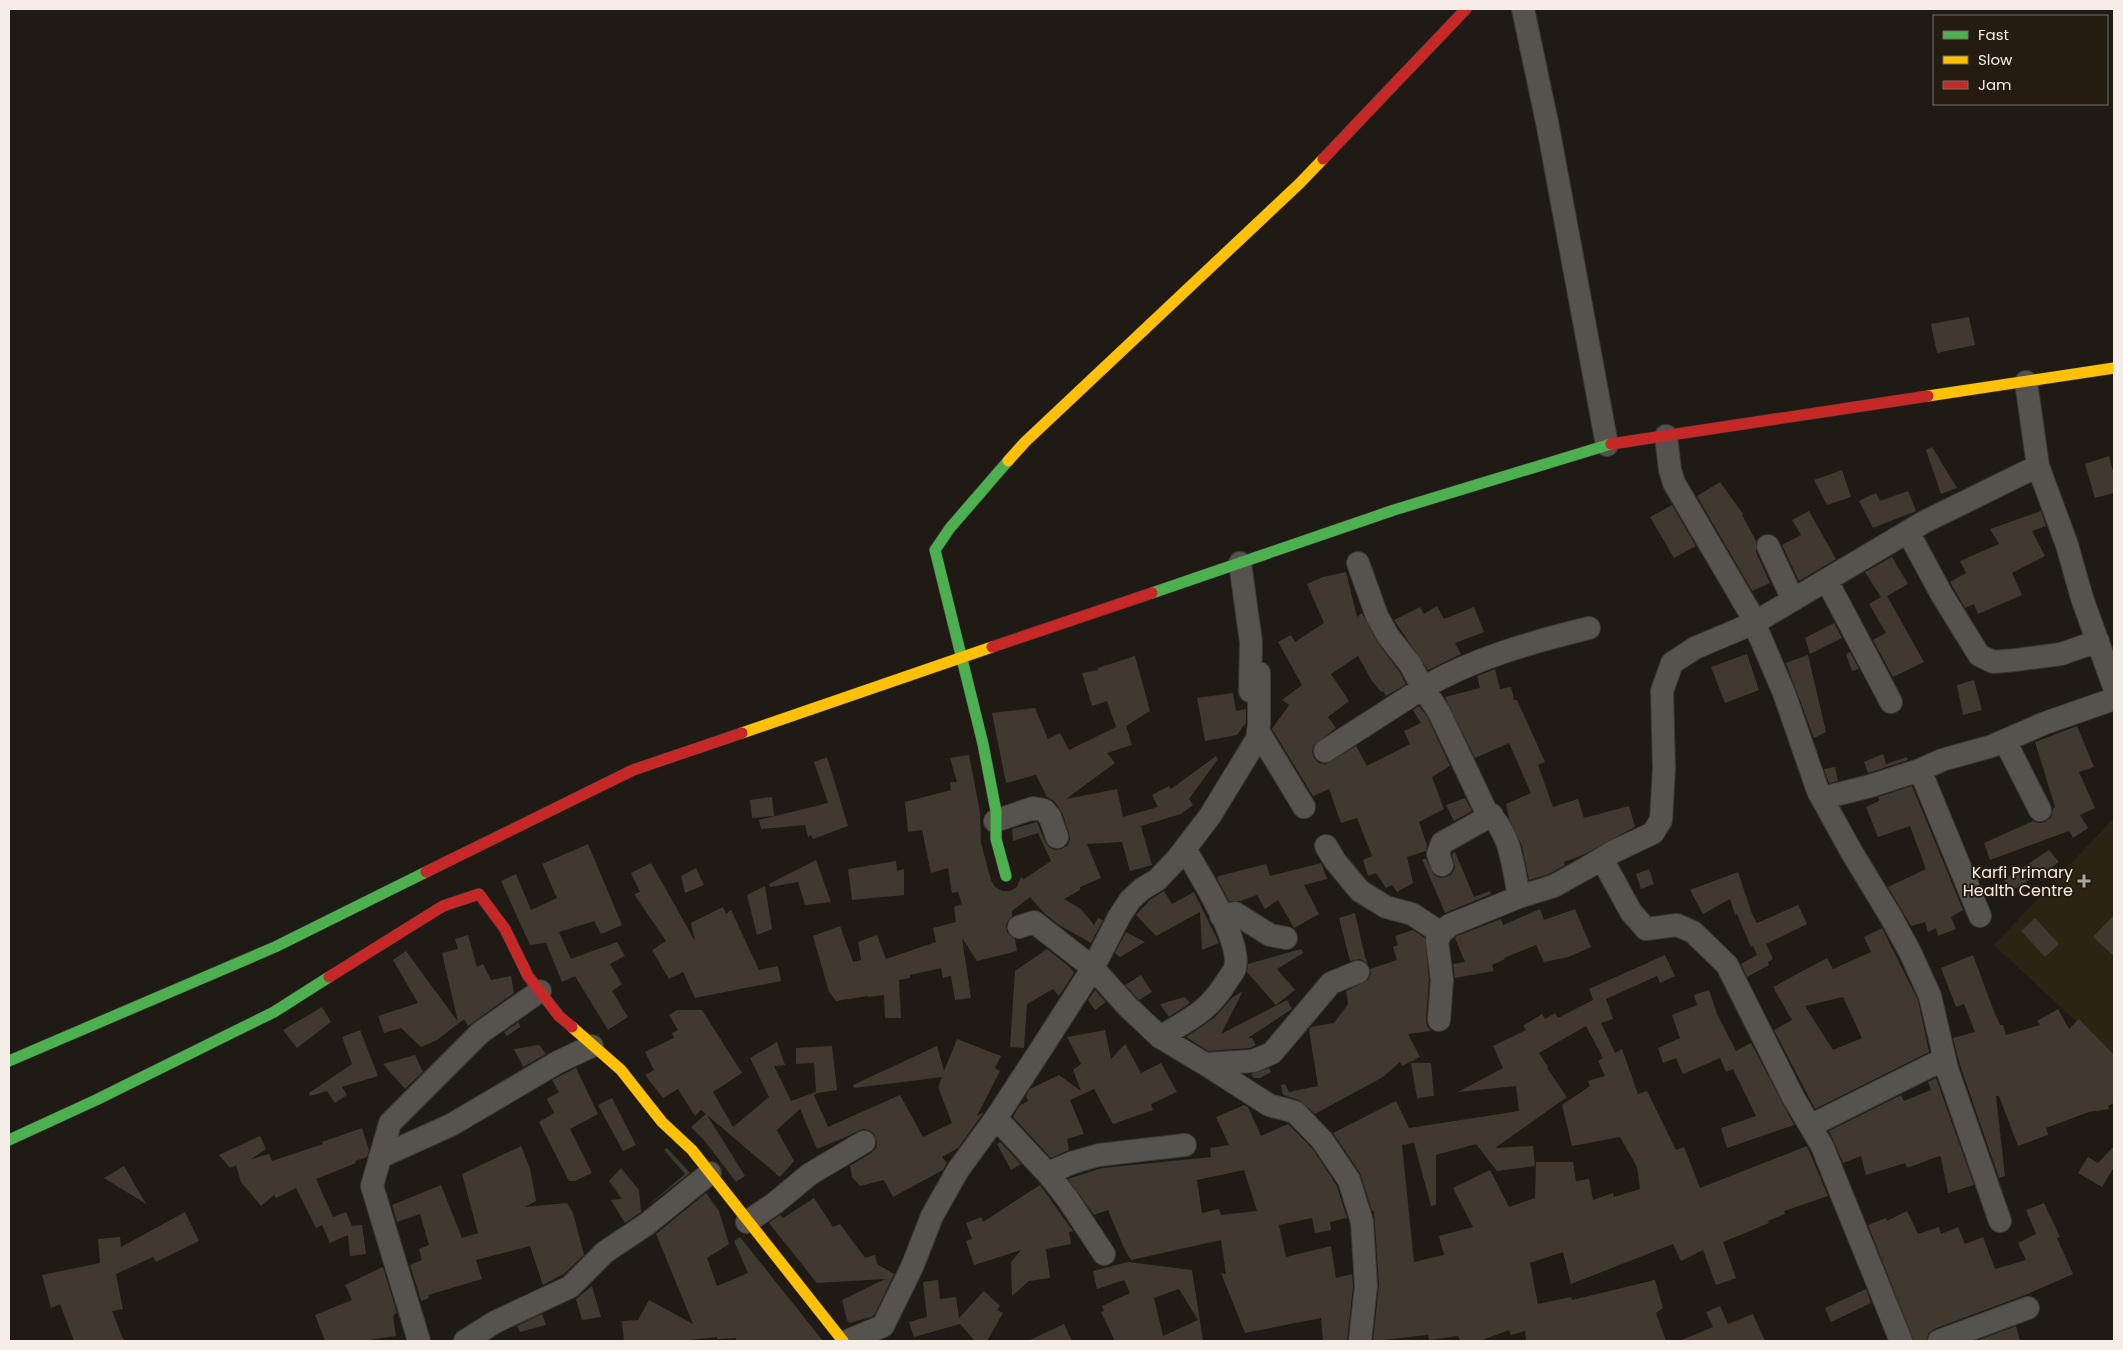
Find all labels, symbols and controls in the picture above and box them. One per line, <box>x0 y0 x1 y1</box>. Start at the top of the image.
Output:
legend <box>1933 15 2108 105</box>
text: Fast <box>1978 24 2009 45</box>
text: Slow <box>1978 49 2013 70</box>
text: Jam <box>1978 74 2012 95</box>
place label: Karfi Primary Health Centre <box>1963 861 2073 902</box>
marker: Karfi Primary Health Centre <box>2077 874 2091 888</box>

